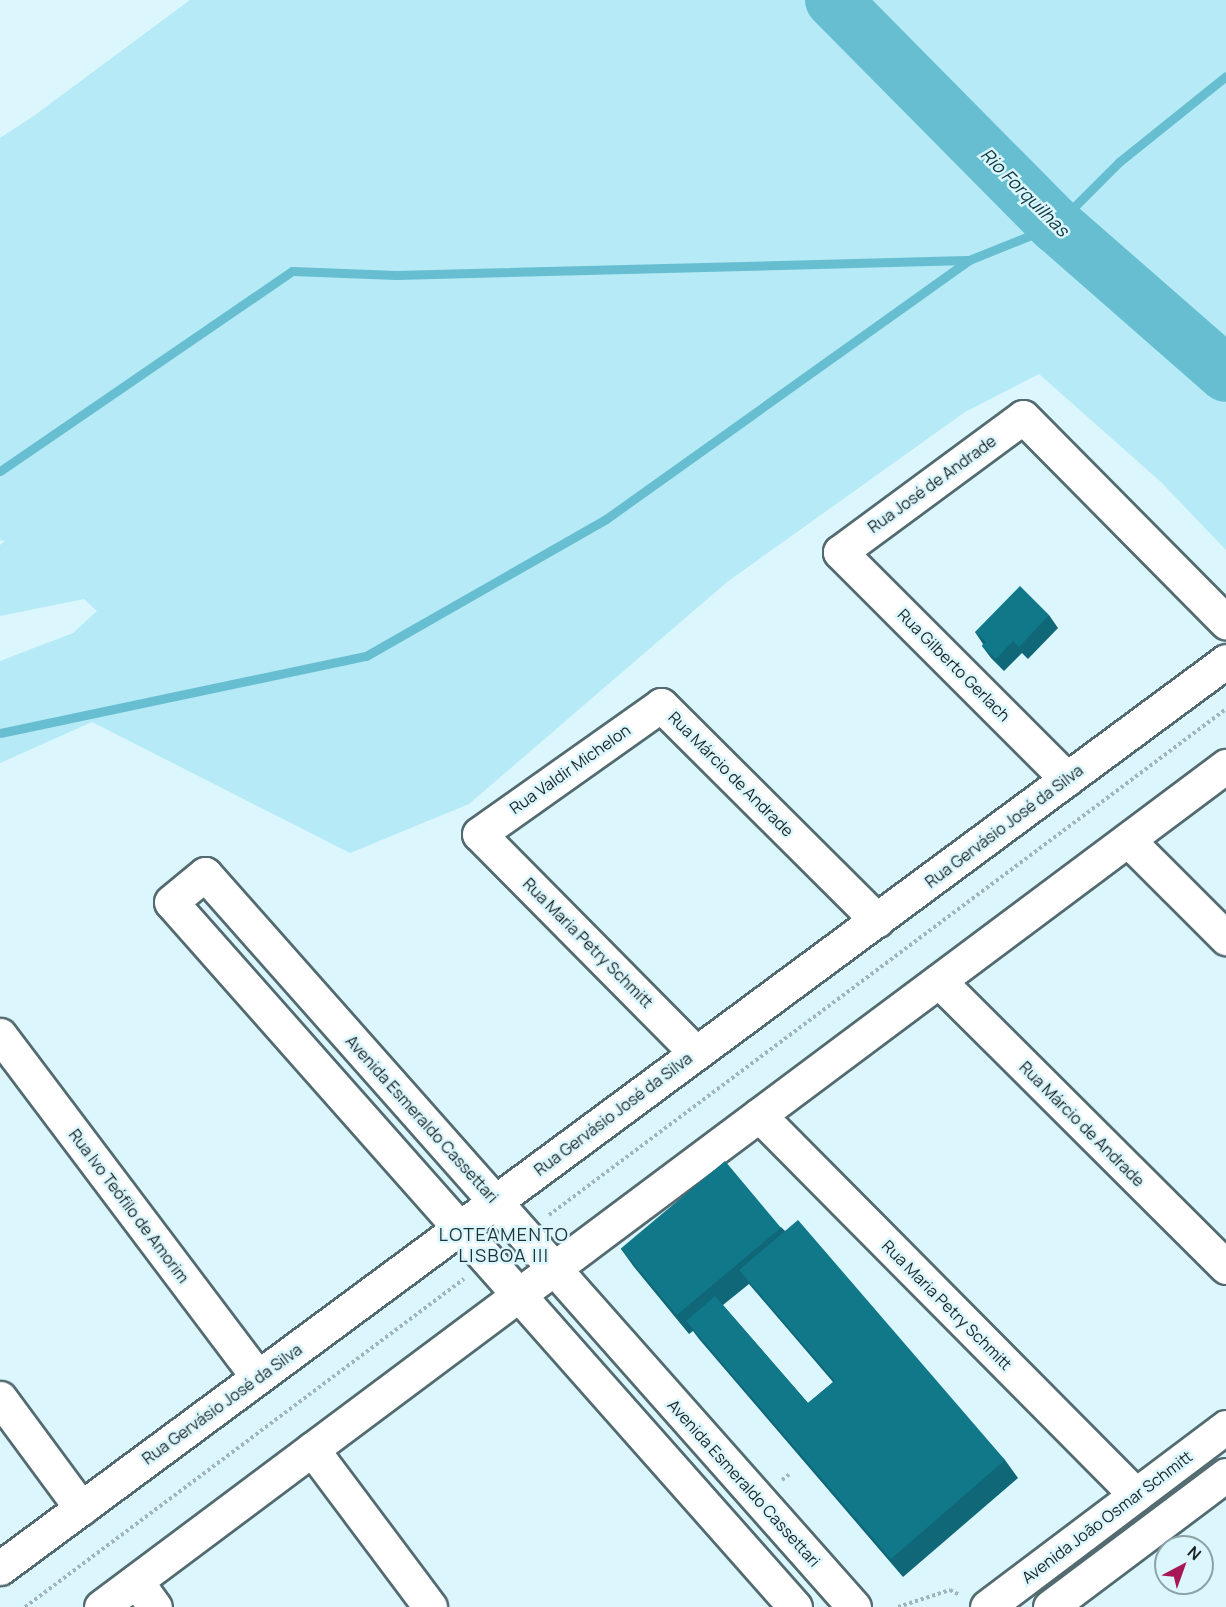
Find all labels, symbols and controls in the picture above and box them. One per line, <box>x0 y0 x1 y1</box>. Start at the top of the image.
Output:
water label: Rio Forquilhas <box>976 143 1074 241</box>
street label: Rua José de Andrade <box>864 431 1000 537</box>
street label: Rua Gilberto Gerlach <box>894 605 1014 725</box>
street label: Rua Márcio de Andrade <box>664 707 798 841</box>
street label: Rua Valdir Michelon <box>506 720 634 818</box>
street label: Rua Gervásio José da Silva <box>921 760 1087 892</box>
street label: Rua Maria Petry Schmitt <box>519 874 657 1012</box>
street label: Avenida Esmeraldo Cassettari <box>342 1031 502 1207</box>
street label: Rua Gervásio José da Silva <box>530 1048 696 1180</box>
street label: Rua Márcio de Andrade <box>1015 1057 1149 1191</box>
street label: Rua Ivo Teófilo de Amorim <box>65 1125 193 1287</box>
district label: LOTEAMENTO LISBOA III <box>439 1224 569 1266</box>
street label: Rua Maria Petry Schmitt <box>878 1236 1016 1374</box>
street label: Rua Gervásio José da Silva <box>138 1340 306 1468</box>
street label: Avenida Esmeraldo Cassettari <box>664 1395 824 1571</box>
street label: Avenida João Osmar Schmitt <box>1018 1447 1196 1587</box>
north arrow <box>1154 1535 1214 1595</box>
text: N <box>1183 1541 1206 1565</box>

